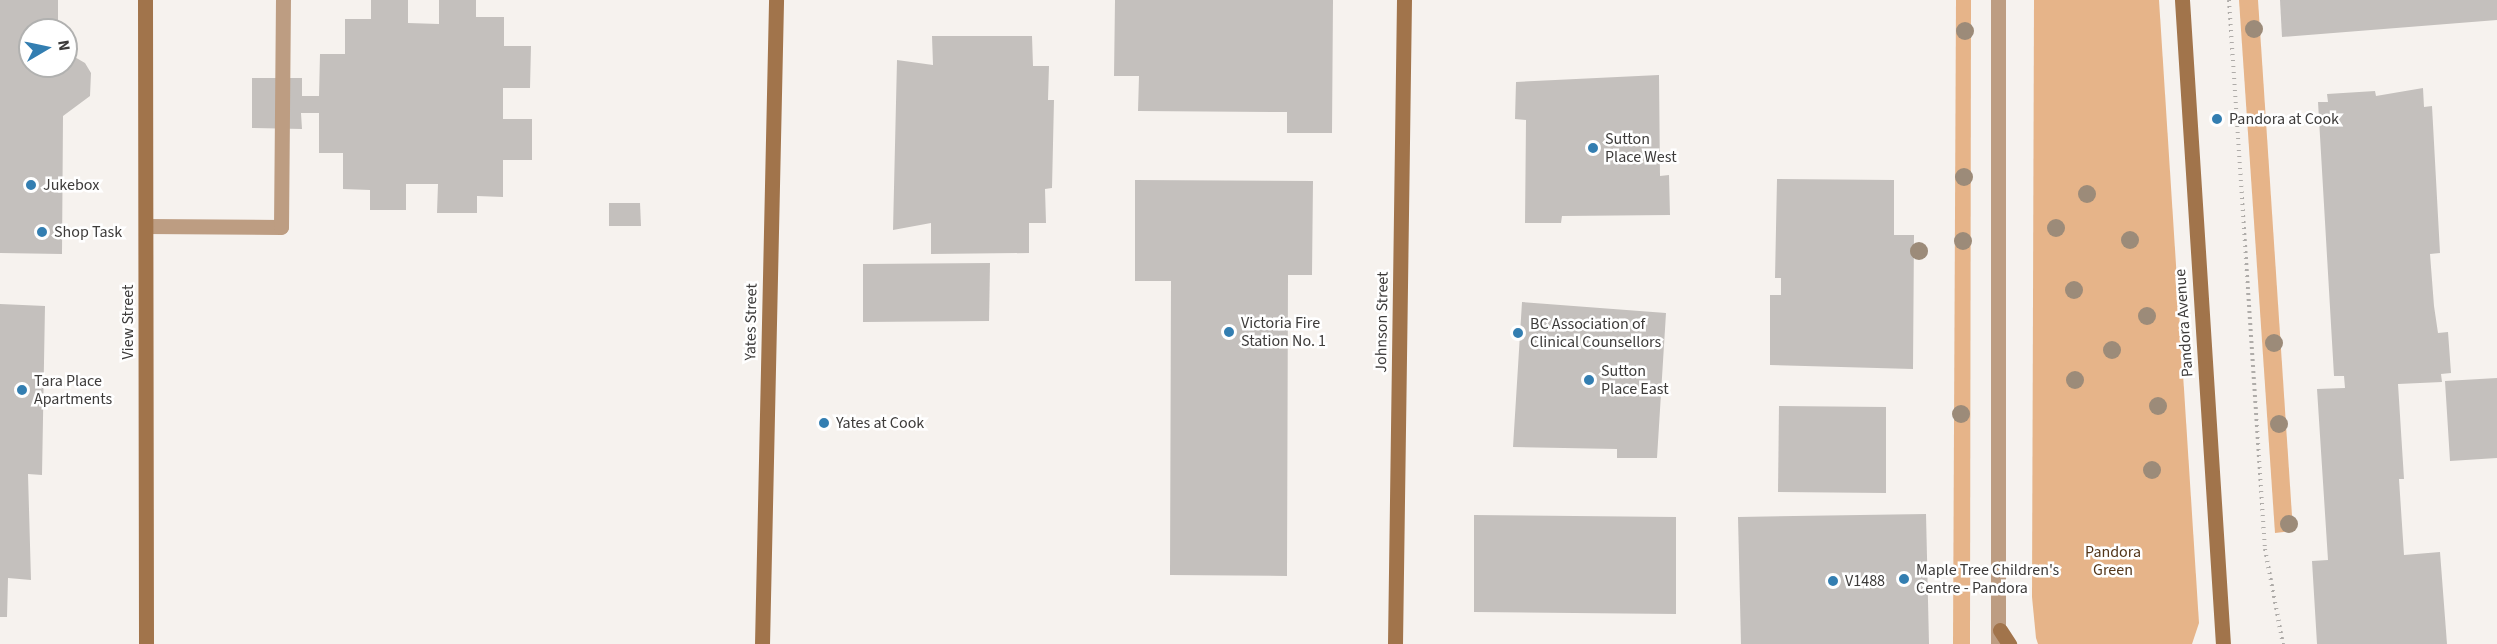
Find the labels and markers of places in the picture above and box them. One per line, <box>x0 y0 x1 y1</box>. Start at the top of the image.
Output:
place label: Pandora at Cook <box>2229 109 2339 129</box>
marker: Pandora at Cook <box>2210 112 2224 126</box>
place label: Sutton Place West <box>1605 129 1677 167</box>
marker: Sutton Place West <box>1586 141 1600 155</box>
place label: Jukebox <box>43 175 99 195</box>
marker: Jukebox <box>24 178 38 192</box>
place label: Shop Task <box>54 222 122 242</box>
marker: Shop Task <box>35 225 49 239</box>
place label: Victoria Fire Station No. 1 <box>1241 313 1326 351</box>
place label: BC Association of Clinical Counsellors <box>1530 314 1661 352</box>
marker: Victoria Fire Station No. 1 <box>1222 325 1236 339</box>
marker: BC Association of Clinical Counsellors <box>1511 326 1525 340</box>
place label: Sutton Place East <box>1601 361 1669 399</box>
place label: Tara Place Apartments <box>34 371 112 409</box>
marker: Sutton Place East <box>1582 373 1596 387</box>
marker: Tara Place Apartments <box>15 383 29 397</box>
place label: Yates at Cook <box>836 413 924 433</box>
marker: Yates at Cook <box>817 416 831 430</box>
place label: Maple Tree Children's Centre - Pandora <box>1916 560 2059 598</box>
place label: V1488 <box>1845 571 1885 591</box>
marker: Maple Tree Children's Centre - Pandora <box>1897 572 1911 586</box>
marker: V1488 <box>1826 574 1840 588</box>

